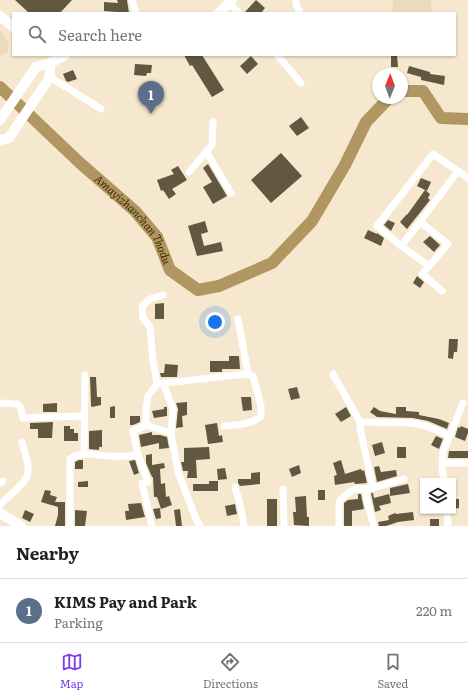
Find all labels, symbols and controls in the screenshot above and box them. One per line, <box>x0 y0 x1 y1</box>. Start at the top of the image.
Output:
search box <box>12 12 456 56</box>
icon: search <box>26 23 48 45</box>
text: Search here <box>58 23 142 46</box>
north arrow <box>372 68 408 104</box>
pin: 1 <box>138 81 164 114</box>
water label: Amayizhanchan Thodu <box>92 170 176 267</box>
your location <box>205 312 225 332</box>
map controls <box>420 478 456 514</box>
button: layers <box>420 478 456 514</box>
text: Nearby <box>16 540 79 565</box>
text: KIMS Pay and Park <box>54 590 197 613</box>
text: 1 <box>26 601 32 620</box>
text: 220 m <box>416 601 452 620</box>
text: Parking <box>54 613 103 632</box>
tab: Map <box>60 651 83 691</box>
tab: Directions <box>203 651 258 691</box>
tab: Saved <box>378 651 408 691</box>

